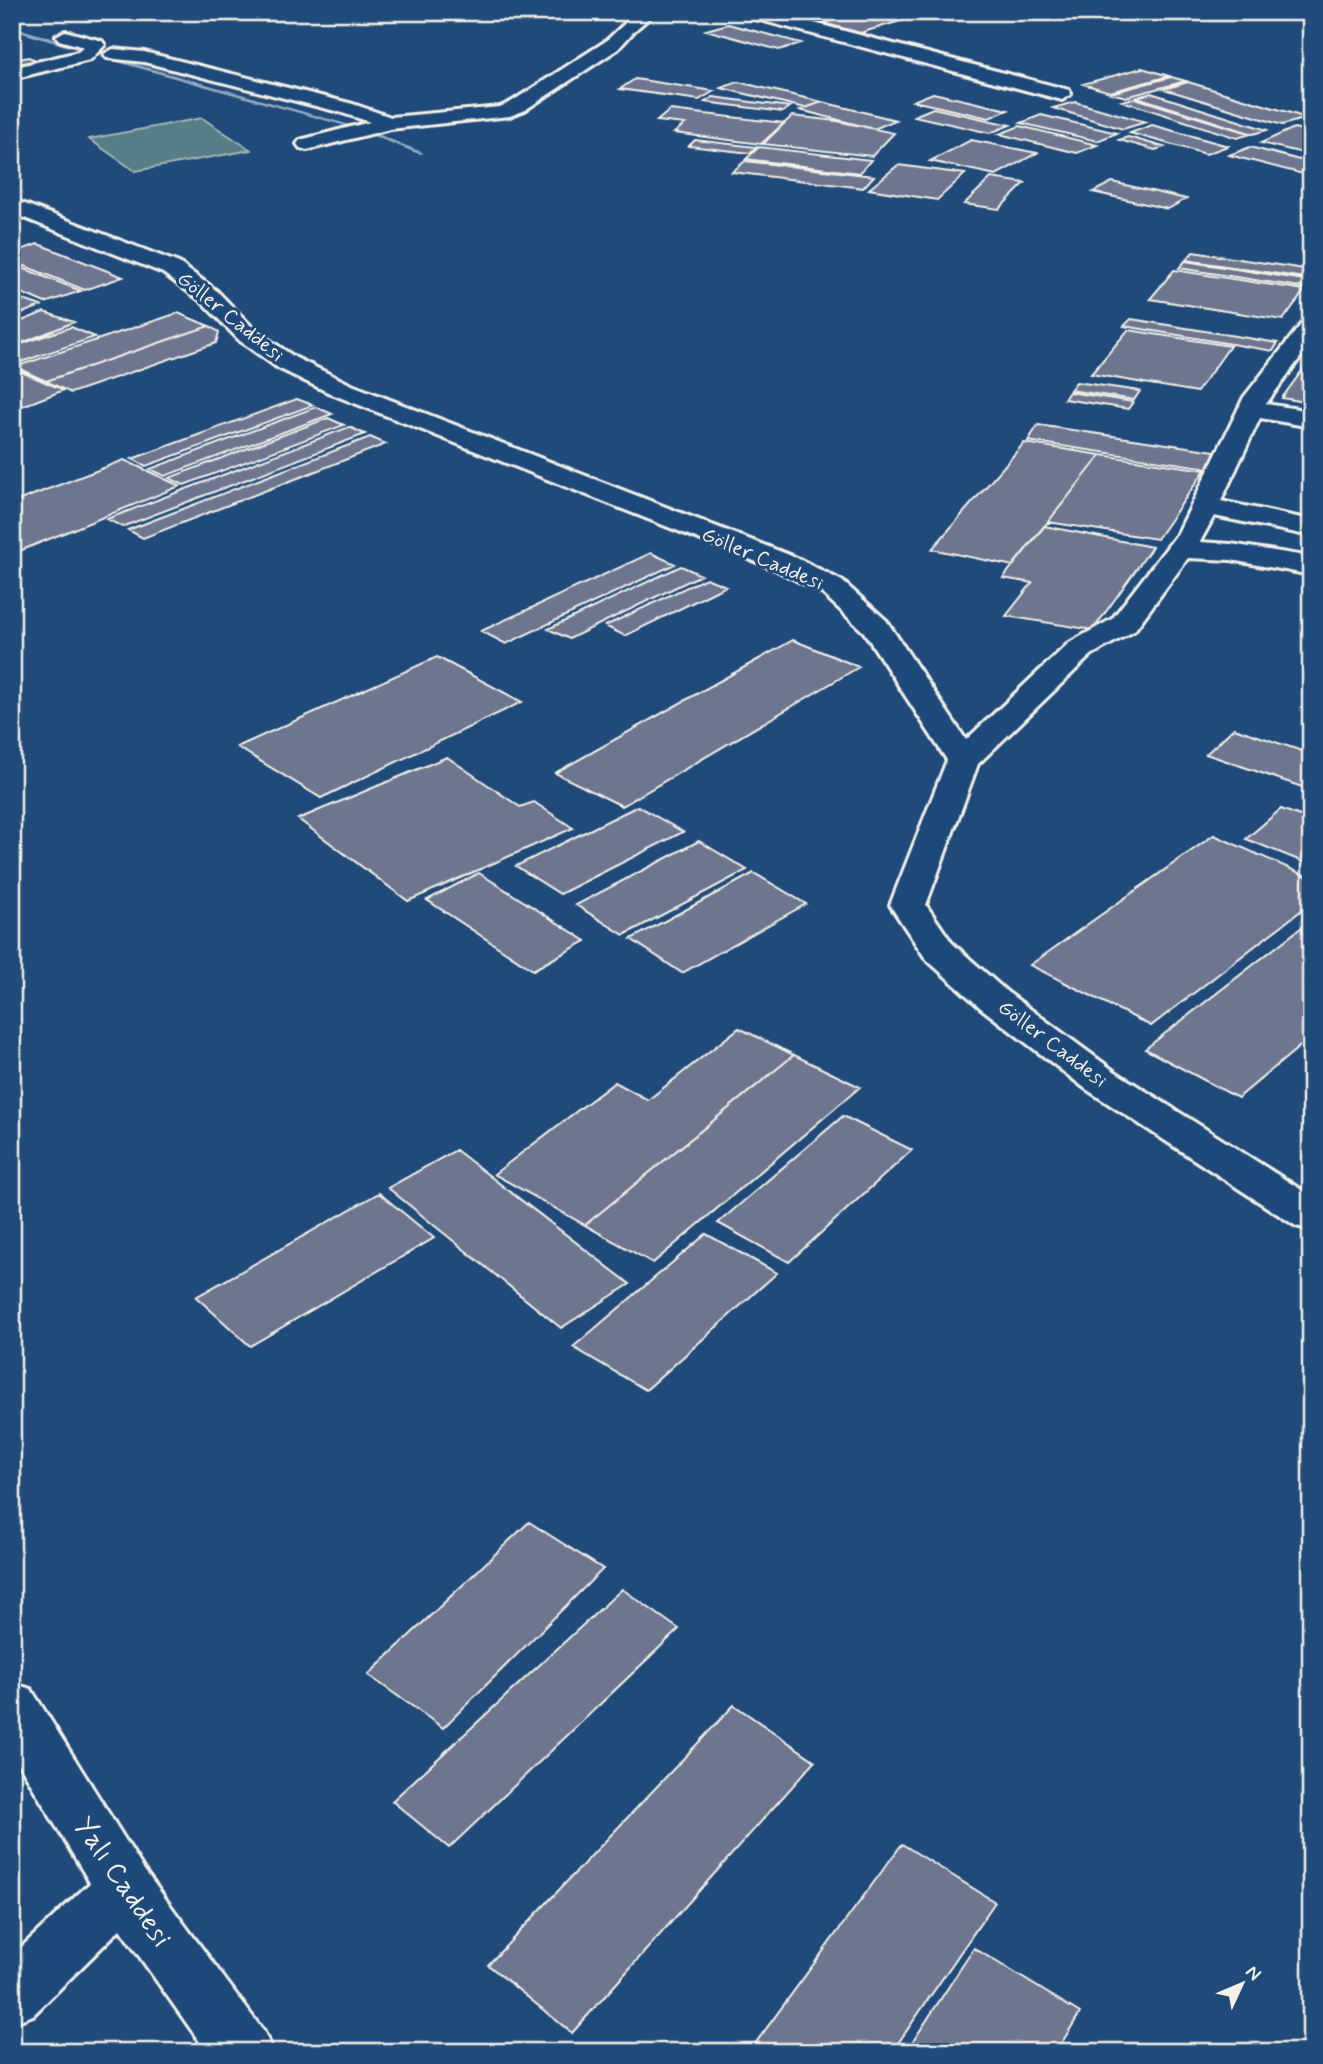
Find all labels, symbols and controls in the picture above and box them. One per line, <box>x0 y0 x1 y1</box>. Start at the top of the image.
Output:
street label: Göller Caddesi <box>171 265 290 369</box>
street label: Göller Caddesi <box>697 521 828 597</box>
street label: Göller Caddesi <box>992 993 1113 1094</box>
street label: Yalı Caddesi <box>65 1810 179 1955</box>
north arrow <box>1208 1948 1278 2018</box>
text: N <box>1240 1960 1267 1986</box>

